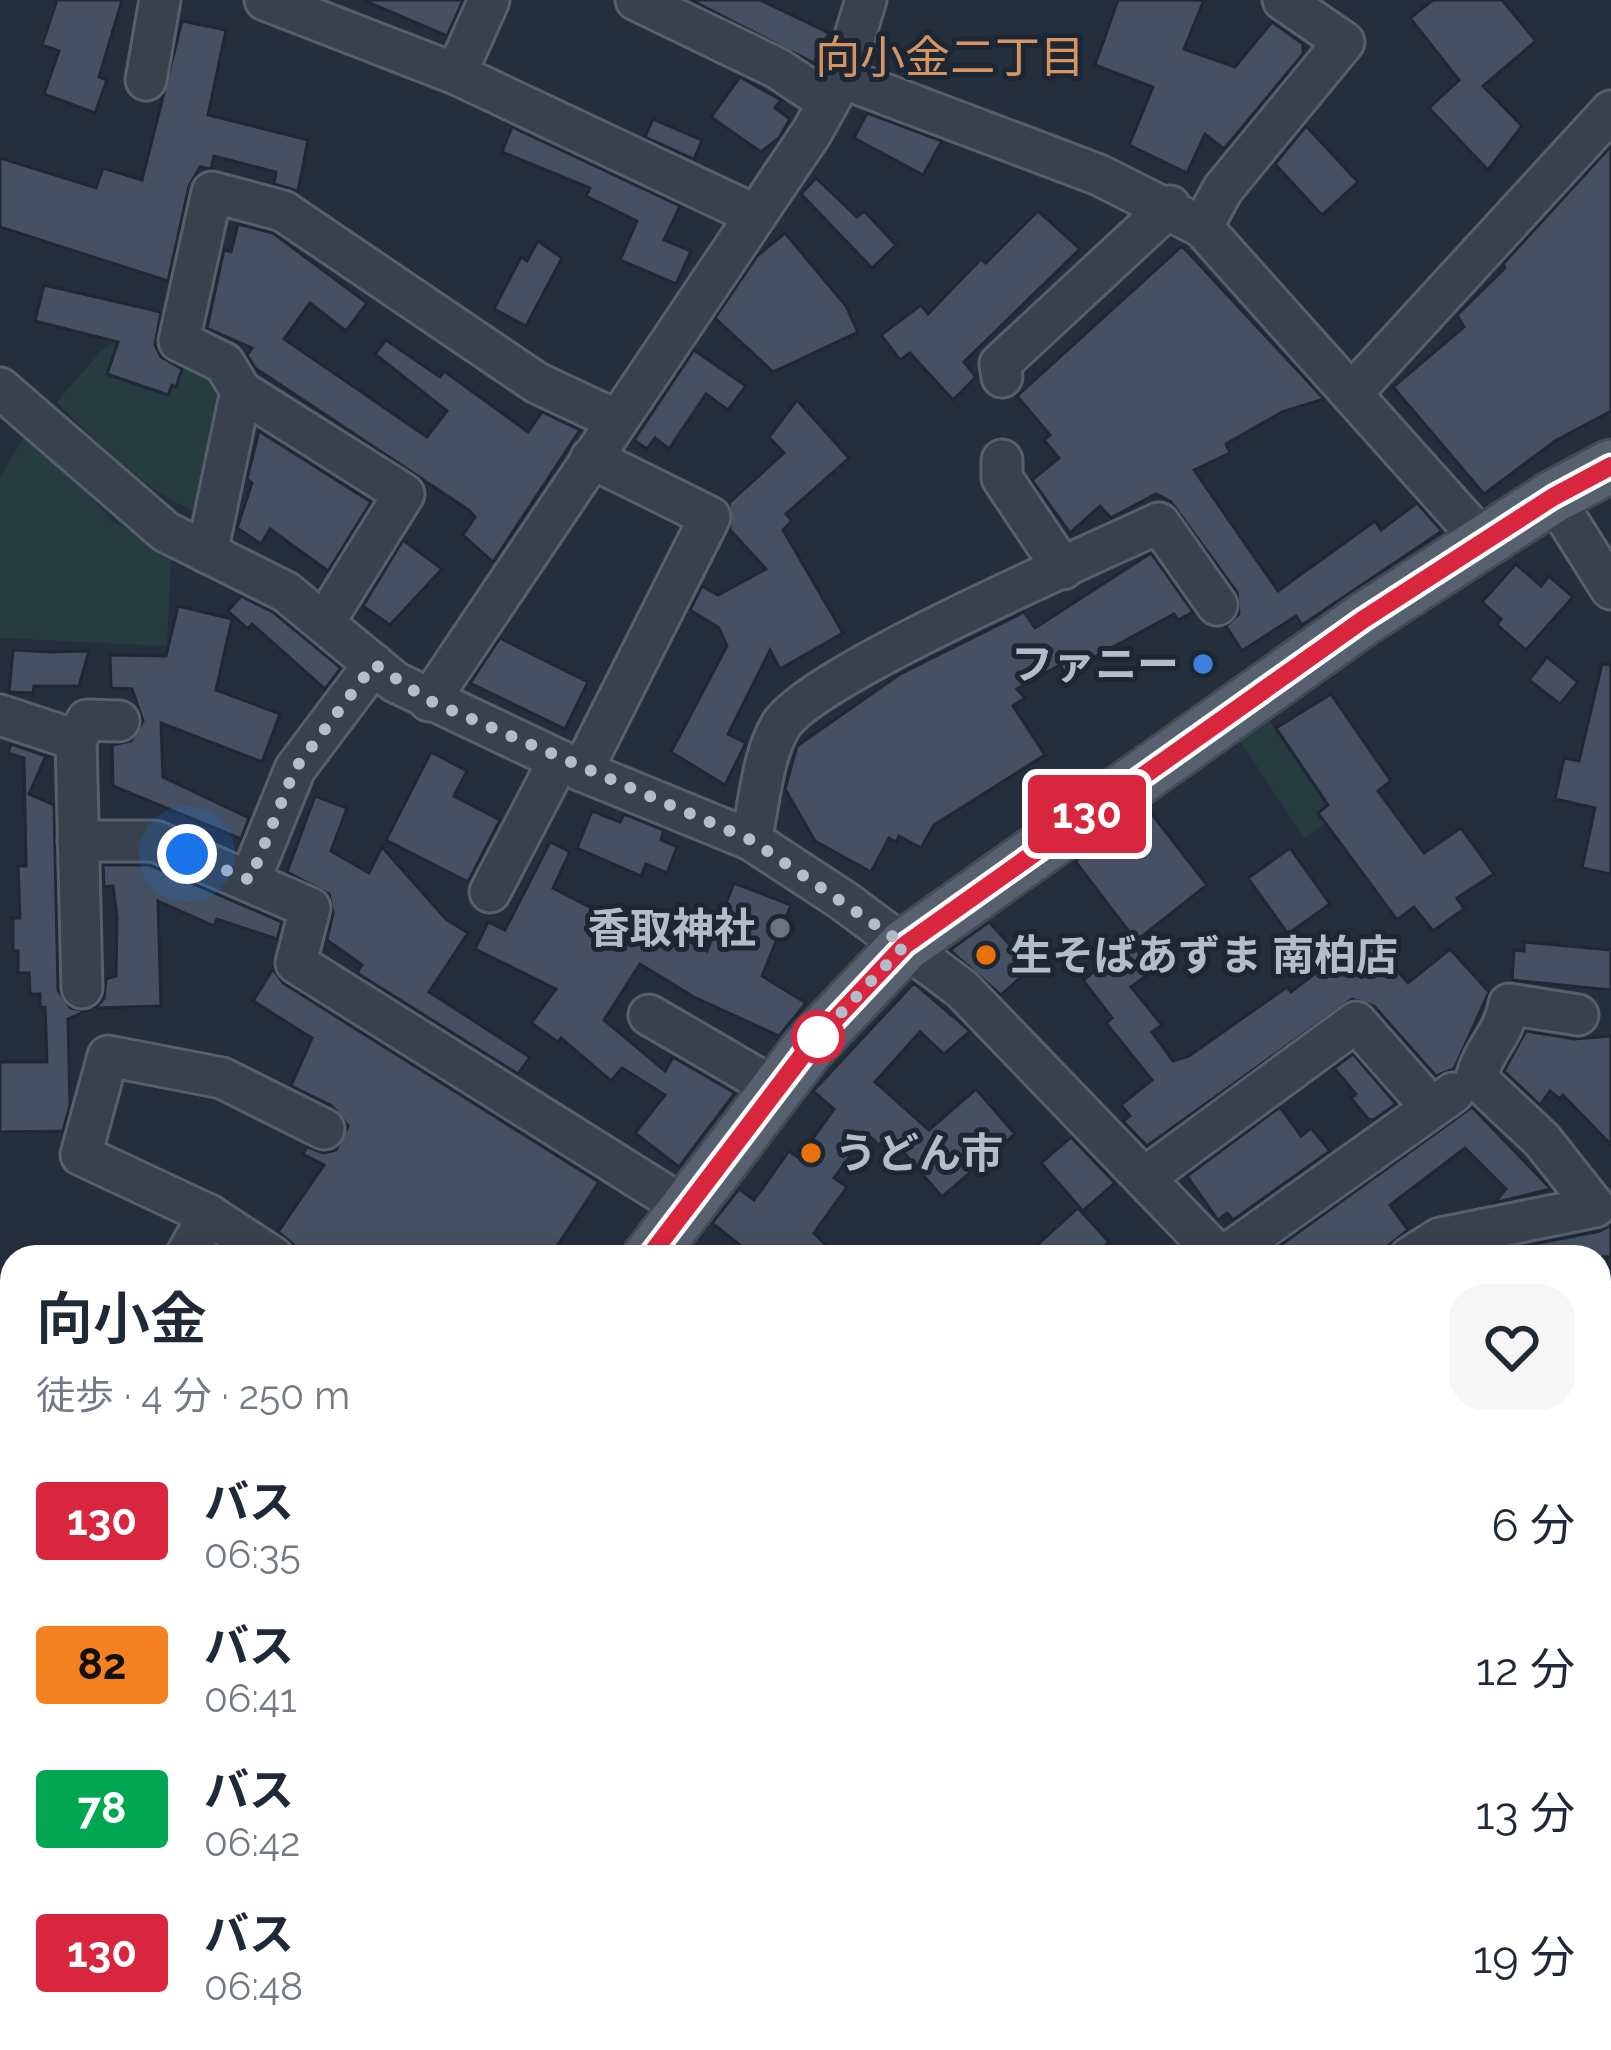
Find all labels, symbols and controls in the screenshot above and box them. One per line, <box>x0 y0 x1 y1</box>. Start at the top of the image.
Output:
district label: 向小金二丁目 <box>815 31 1085 84</box>
place label: ファニー <box>1011 640 1179 689</box>
marker: ファニー <box>1190 651 1216 677</box>
line badge: 130 <box>1018 775 1156 853</box>
text: 130 <box>1052 789 1122 838</box>
your location <box>157 824 217 884</box>
place label: 香取神社 <box>588 904 756 953</box>
marker: 香取神社 <box>767 915 793 941</box>
place label: 生そばあずま 南柏店 <box>1010 931 1398 980</box>
marker: 生そばあずま 南柏店 <box>973 942 999 968</box>
unlabelled marker <box>793 1012 843 1062</box>
place label: うどん市 <box>835 1129 1003 1178</box>
marker: うどん市 <box>798 1140 824 1166</box>
button: heart <box>1449 1284 1575 1410</box>
text: 向小金 <box>36 1285 207 1352</box>
text: 徒歩 · 4 分 · 250 m <box>36 1372 350 1418</box>
text: バス <box>204 1476 294 1529</box>
text: 130 <box>67 1496 137 1545</box>
text: 6 分 <box>1491 1499 1575 1552</box>
text: 06:35 <box>204 1531 301 1577</box>
text: バス <box>204 1620 294 1673</box>
text: 82 <box>77 1640 127 1689</box>
text: 12 分 <box>1476 1643 1575 1696</box>
text: 06:41 <box>204 1675 297 1721</box>
text: バス <box>204 1764 294 1817</box>
text: 78 <box>78 1784 126 1833</box>
text: 13 分 <box>1475 1787 1575 1840</box>
text: 06:42 <box>204 1819 300 1865</box>
text: バス <box>204 1908 294 1961</box>
text: 130 <box>67 1928 137 1977</box>
text: 19 分 <box>1473 1931 1575 1984</box>
text: 06:48 <box>204 1963 303 2009</box>

